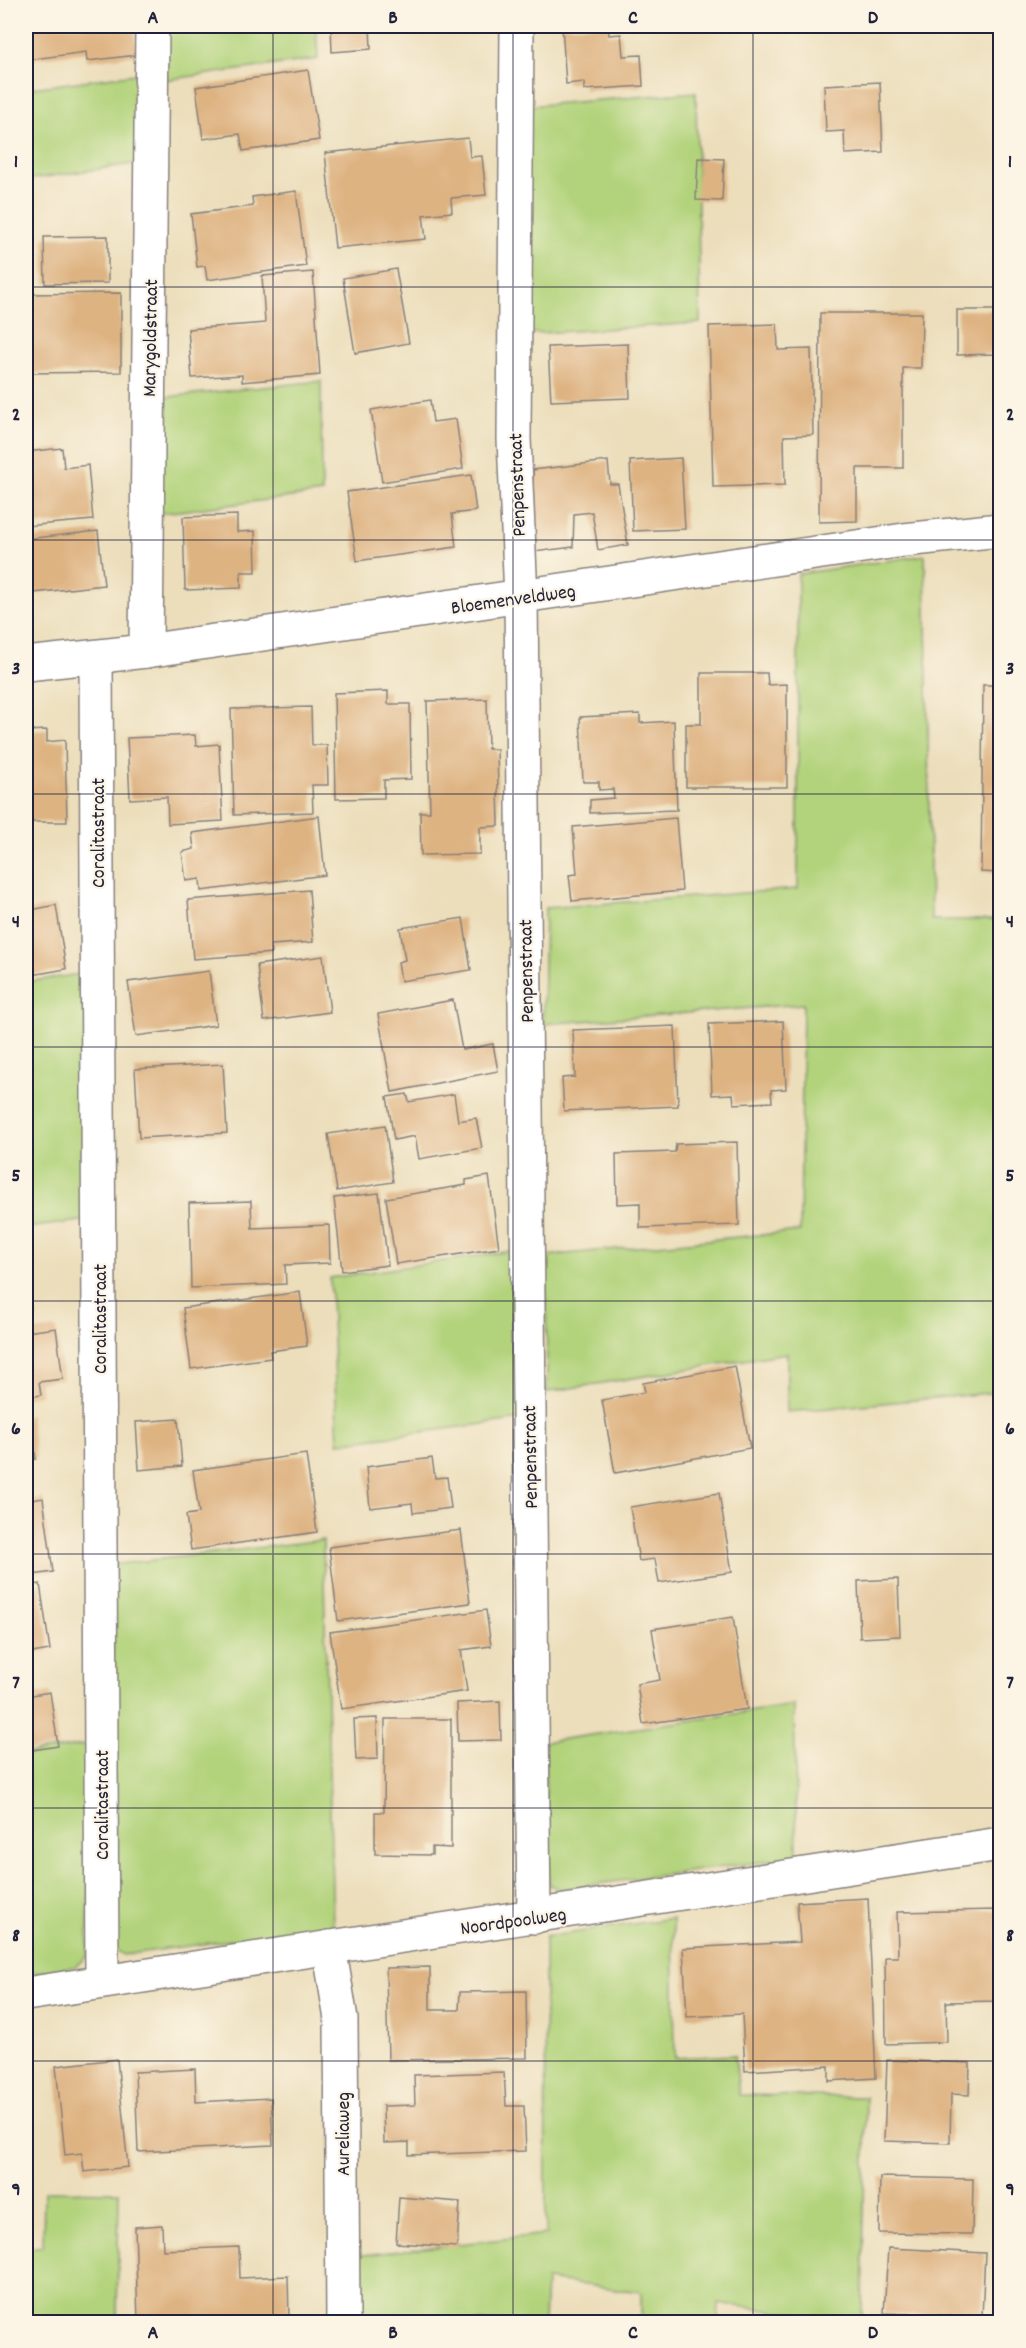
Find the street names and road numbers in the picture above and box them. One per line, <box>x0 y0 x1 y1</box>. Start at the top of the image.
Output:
street label: Marygoldstraat <box>137 279 167 397</box>
street label: Penpenstraat <box>503 433 535 537</box>
street label: Bloemenveldweg <box>449 578 577 624</box>
street label: Coralitastraat <box>86 778 114 888</box>
street label: Penpenstraat <box>513 919 543 1023</box>
street label: Coralitastraat <box>88 1264 116 1374</box>
street label: Penpenstraat <box>517 1405 547 1509</box>
street label: Coralitastraat <box>90 1750 118 1860</box>
street label: Noordpoolweg <box>459 1902 568 1944</box>
street label: Aureliaweg <box>331 2092 359 2176</box>

